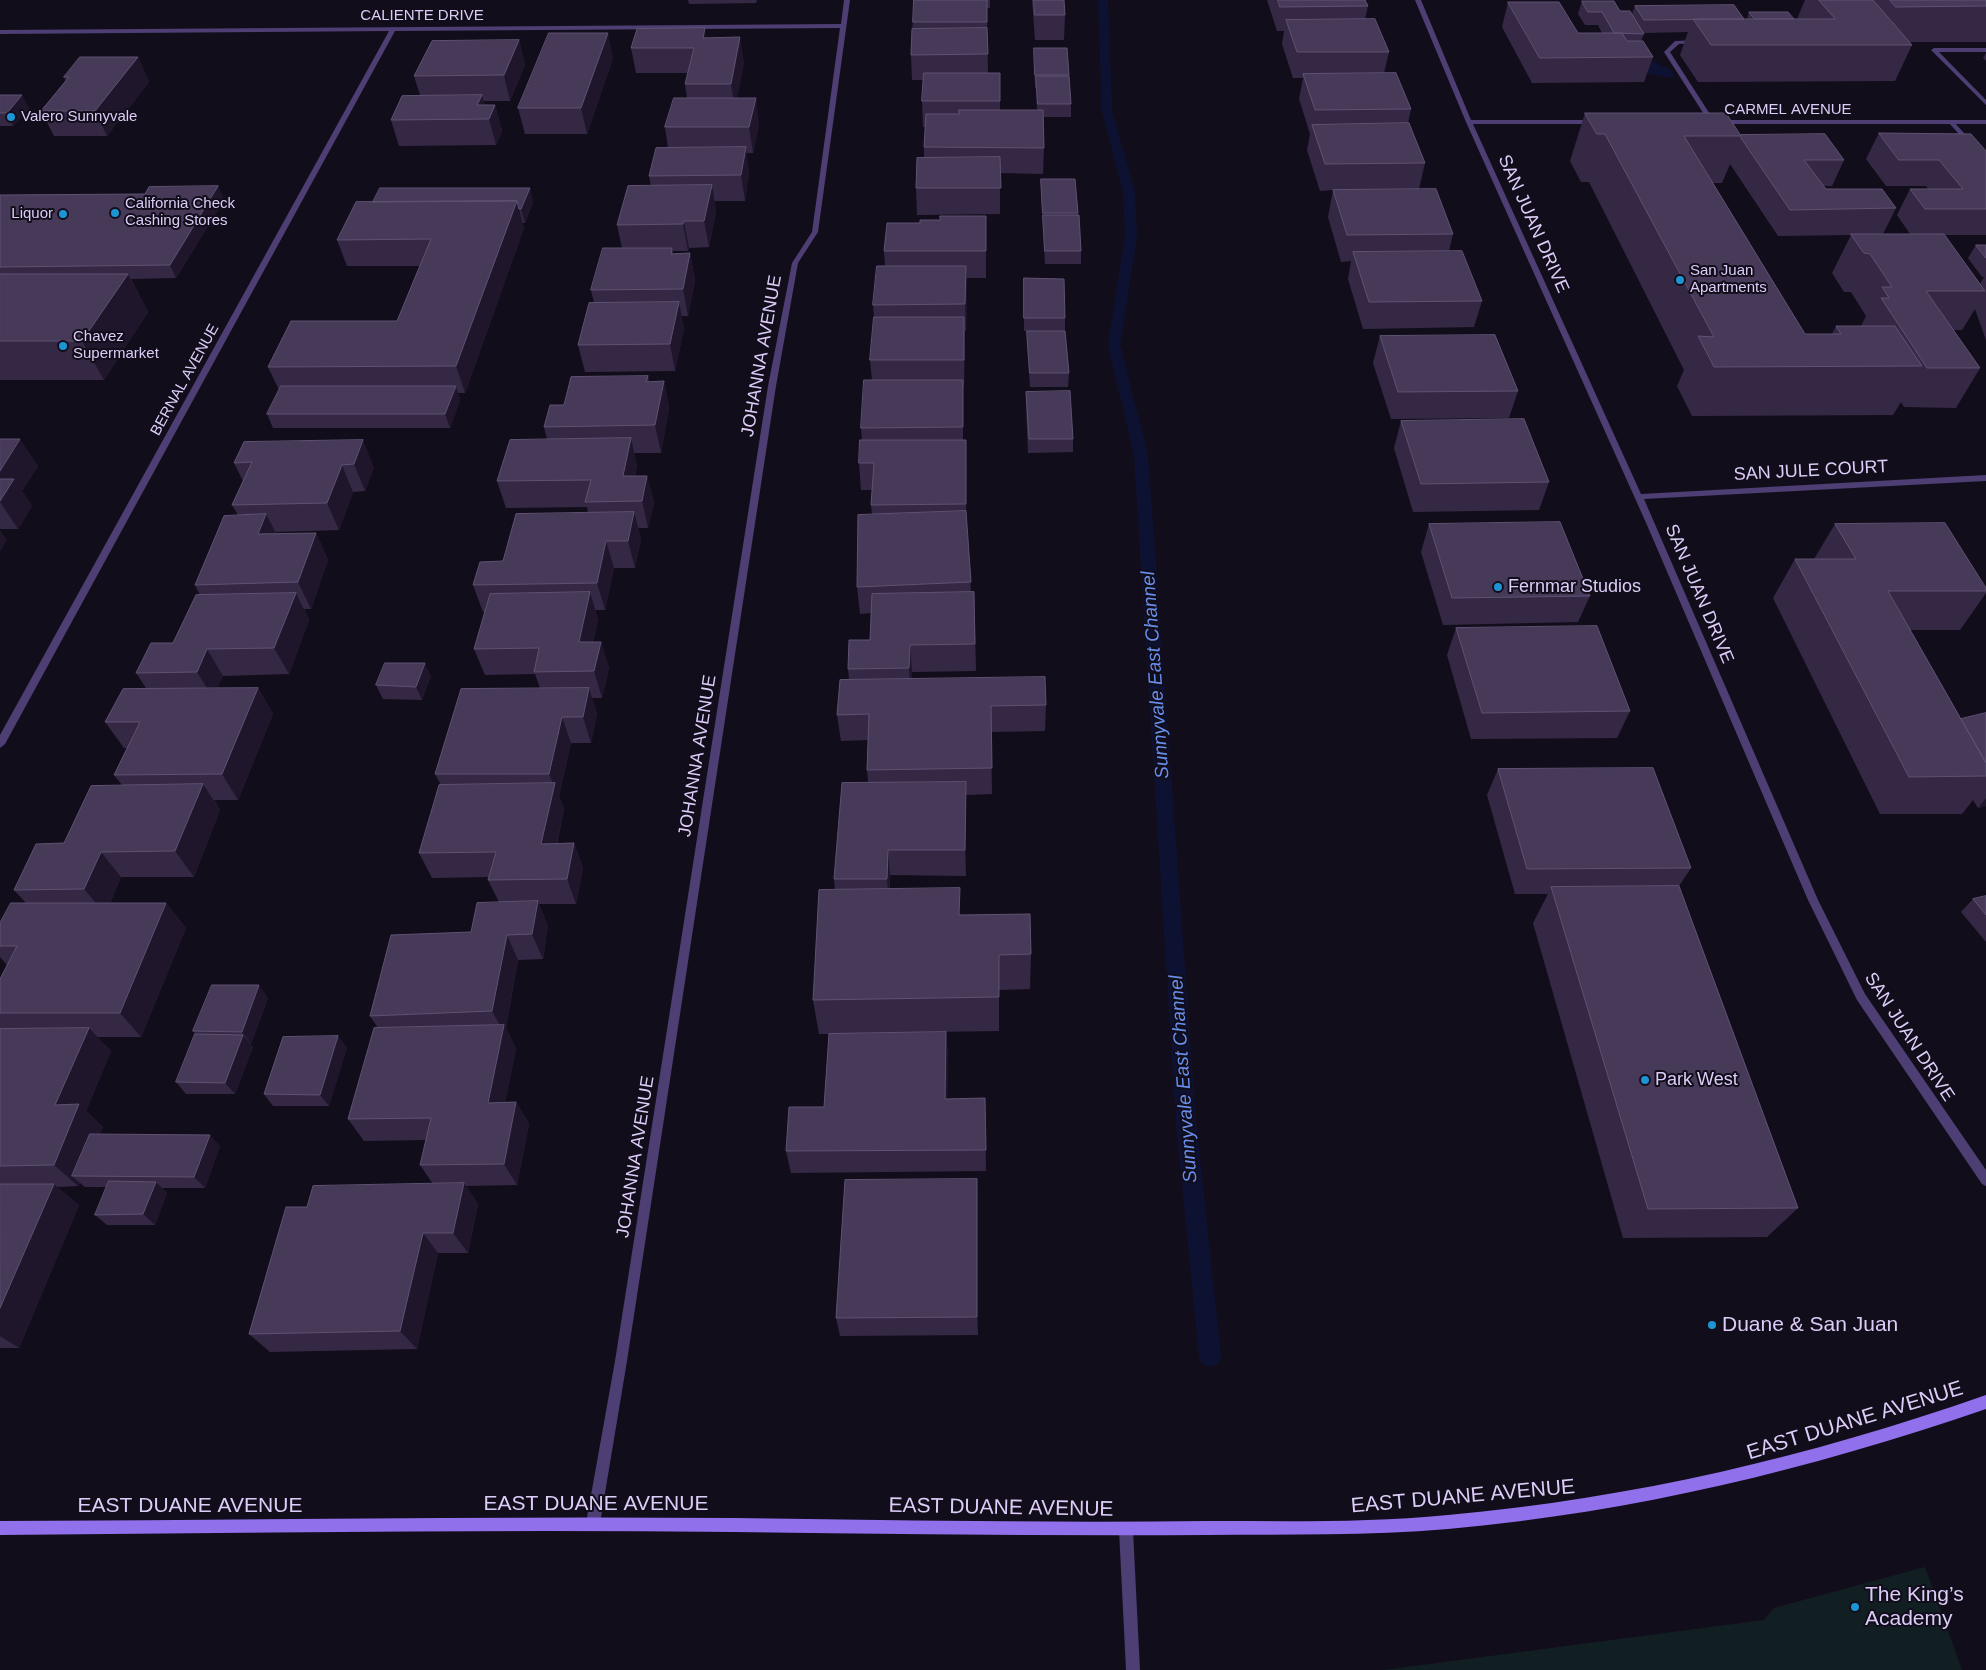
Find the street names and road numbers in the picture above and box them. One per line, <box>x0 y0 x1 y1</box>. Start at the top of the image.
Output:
street label: CALIENTE DRIVE <box>360 7 484 25</box>
street label: CARMEL AVENUE <box>1724 101 1852 119</box>
street label: SAN JUAN DRIVE <box>1493 152 1573 296</box>
street label: JOHANNA AVENUE <box>737 274 787 438</box>
street label: BERNAL AVENUE <box>147 321 223 439</box>
street label: SAN JULE COURT <box>1733 456 1889 486</box>
street label: SAN JUAN DRIVE <box>1660 521 1738 667</box>
street label: JOHANNA AVENUE <box>675 673 721 839</box>
street label: SAN JUAN DRIVE <box>1859 969 1959 1105</box>
street label: JOHANNA AVENUE <box>613 1074 659 1240</box>
street label: EAST DUANE AVENUE <box>1744 1376 1966 1466</box>
street label: EAST DUANE AVENUE <box>1350 1475 1576 1519</box>
street label: EAST DUANE AVENUE <box>484 1491 708 1517</box>
street label: EAST DUANE AVENUE <box>78 1493 302 1519</box>
street label: EAST DUANE AVENUE <box>888 1493 1114 1523</box>

